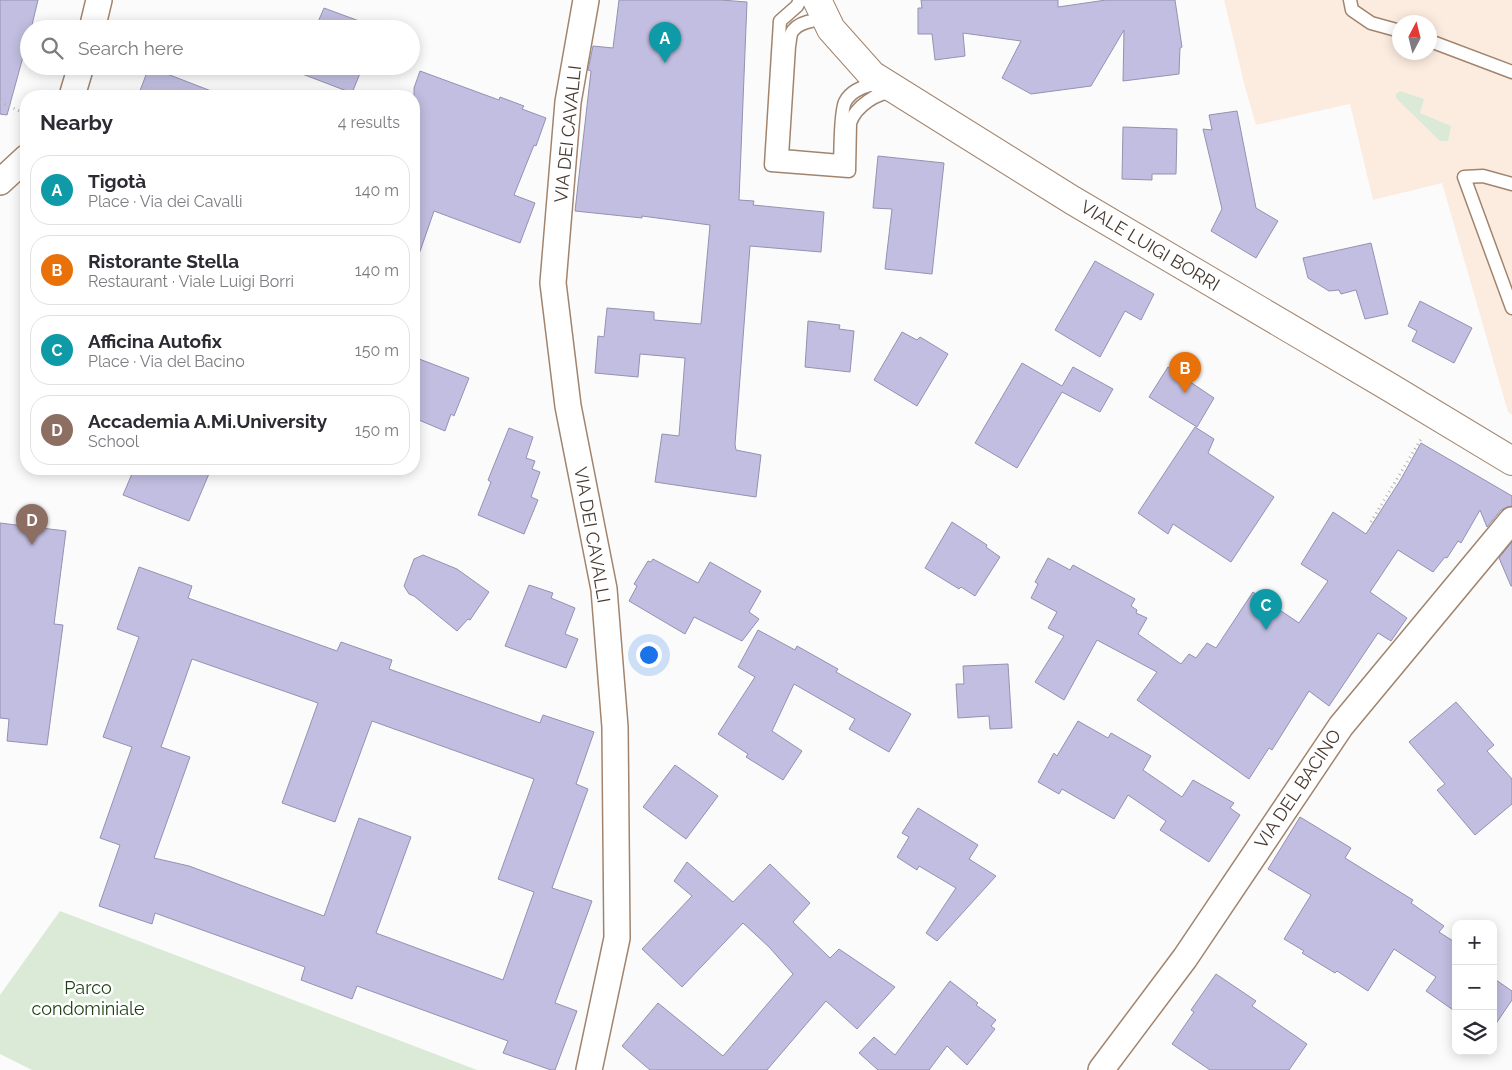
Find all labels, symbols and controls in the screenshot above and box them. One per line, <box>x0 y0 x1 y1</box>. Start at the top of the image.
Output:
north arrow <box>1392 15 1437 60</box>
search box <box>20 20 420 75</box>
pin: A <box>649 22 681 63</box>
icon: search <box>38 34 66 62</box>
text: Search here <box>78 37 184 59</box>
street label: VIA DEI CAVALLI <box>550 64 585 204</box>
text: Nearby <box>40 110 113 135</box>
text: 4 results <box>338 113 400 132</box>
text: Tigotà <box>88 170 146 192</box>
text: A <box>52 181 62 200</box>
text: 140 m <box>355 181 399 200</box>
text: Place · Via dei Cavalli <box>88 192 243 211</box>
street label: VIALE LUIGI BORRI <box>1077 196 1224 295</box>
text: Ristorante Stella <box>88 250 239 272</box>
text: B <box>52 261 62 280</box>
text: 140 m <box>355 261 399 280</box>
text: Restaurant · Viale Luigi Borri <box>88 272 294 291</box>
text: Afficina Autofix <box>88 330 222 352</box>
text: C <box>52 341 62 360</box>
text: 150 m <box>355 341 399 360</box>
text: Place · Via del Bacino <box>88 352 245 371</box>
pin: B <box>1169 352 1201 393</box>
text: Accademia A.Mi.University <box>88 410 327 432</box>
text: D <box>51 421 63 440</box>
text: 150 m <box>355 421 399 440</box>
text: School <box>88 432 139 451</box>
street label: VIA DEI CAVALLI <box>570 465 615 605</box>
pin: D <box>16 504 48 545</box>
pin: C <box>1250 589 1282 630</box>
your location <box>636 642 662 668</box>
street label: VIA DEL BACINO <box>1250 725 1345 852</box>
map controls <box>1452 920 1497 1055</box>
button: + <box>1452 920 1497 965</box>
button: − <box>1452 965 1497 1010</box>
park label: Parco condominiale <box>31 977 145 1019</box>
button: layers <box>1452 1010 1497 1055</box>

